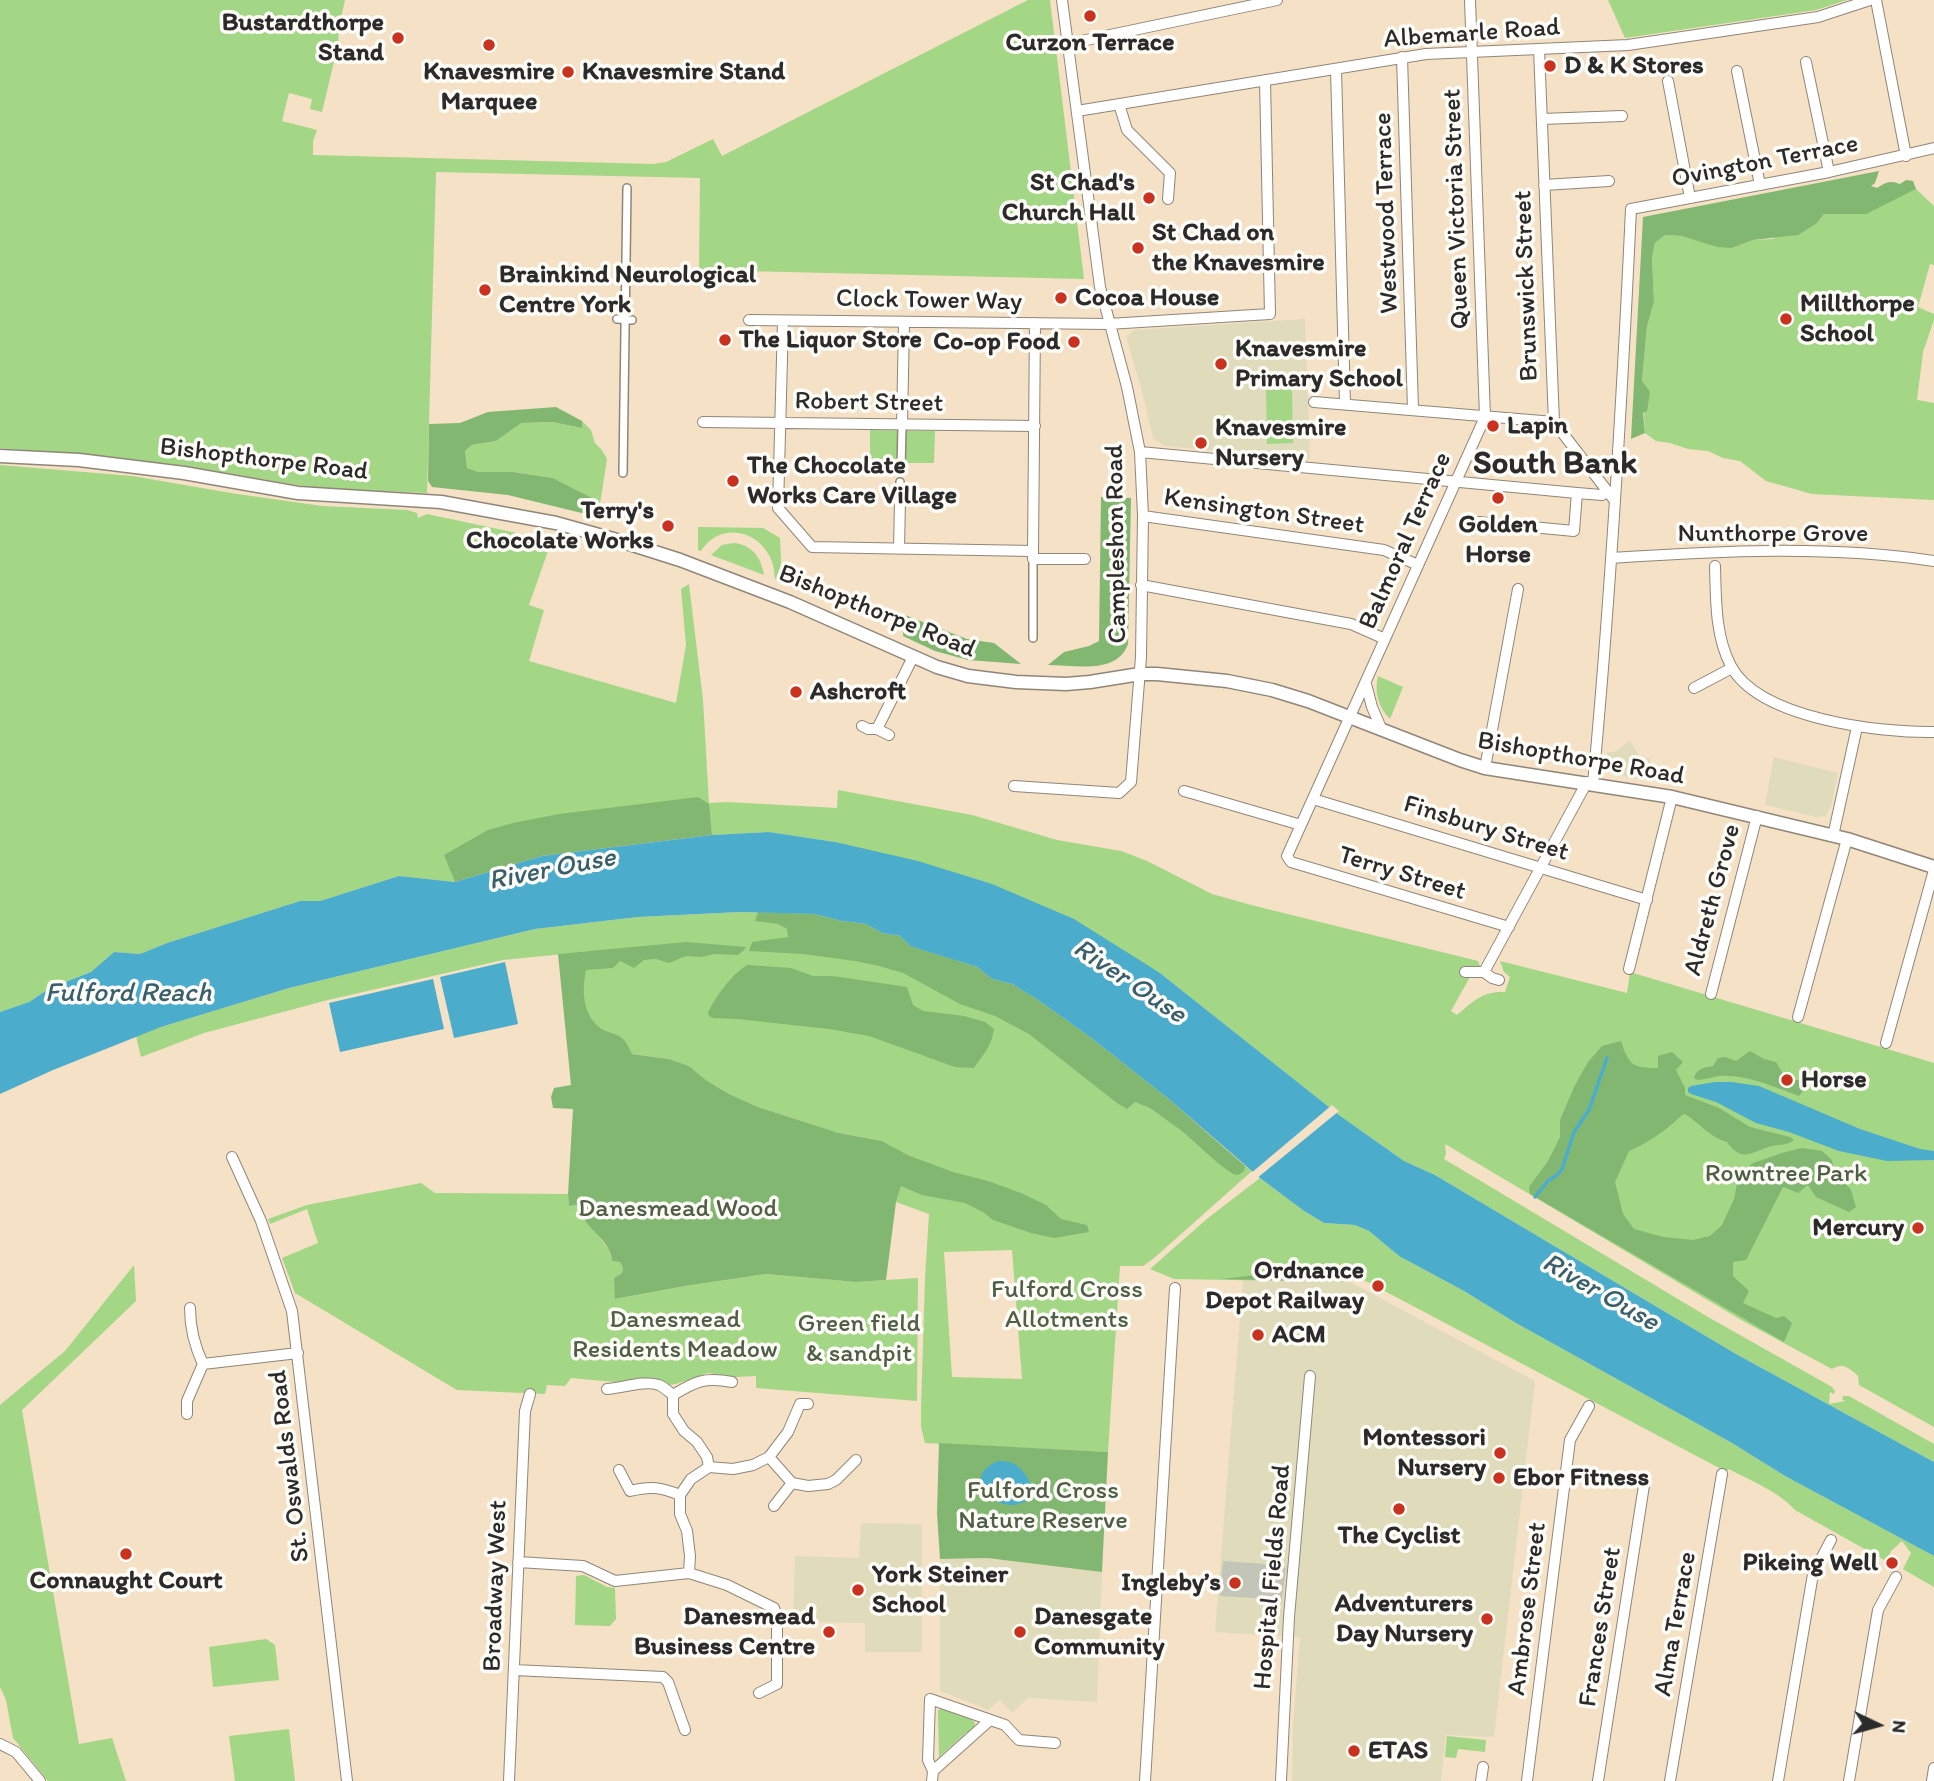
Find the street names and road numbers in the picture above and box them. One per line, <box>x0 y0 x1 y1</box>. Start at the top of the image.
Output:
street label: Albemarle Road <box>1383 12 1561 56</box>
street label: Queen Victoria Street <box>1437 88 1477 330</box>
street label: Westwood Terrace <box>1368 112 1406 314</box>
street label: Ovington Terrace <box>1669 129 1861 195</box>
street label: Brunswick Street <box>1508 190 1546 382</box>
street label: Clock Tower Way <box>836 284 1022 318</box>
street label: Robert Street <box>794 386 944 420</box>
street label: Bishopthorpe Road <box>158 432 370 488</box>
street label: Campleshon Road <box>1100 444 1134 644</box>
street label: Balmoral Terrace <box>1353 447 1459 635</box>
street label: Kensington Street <box>1162 482 1366 542</box>
street label: Nunthorpe Grove <box>1678 518 1868 550</box>
street label: Bishopthorpe Road <box>774 558 980 666</box>
street label: Bishopthorpe Road <box>1475 725 1687 793</box>
street label: Finsbury Street <box>1400 789 1572 869</box>
street label: Aldreth Grove <box>1678 821 1748 979</box>
street label: Terry Street <box>1335 840 1469 908</box>
street label: St. Oswalds Road <box>263 1368 317 1564</box>
street label: Hospital Fields Road <box>1248 1463 1298 1691</box>
street label: Broadway West <box>477 1500 515 1672</box>
street label: Ambrose Street <box>1502 1521 1554 1697</box>
street label: Frances Street <box>1573 1545 1629 1709</box>
street label: Alma Terrace <box>1648 1549 1704 1699</box>

